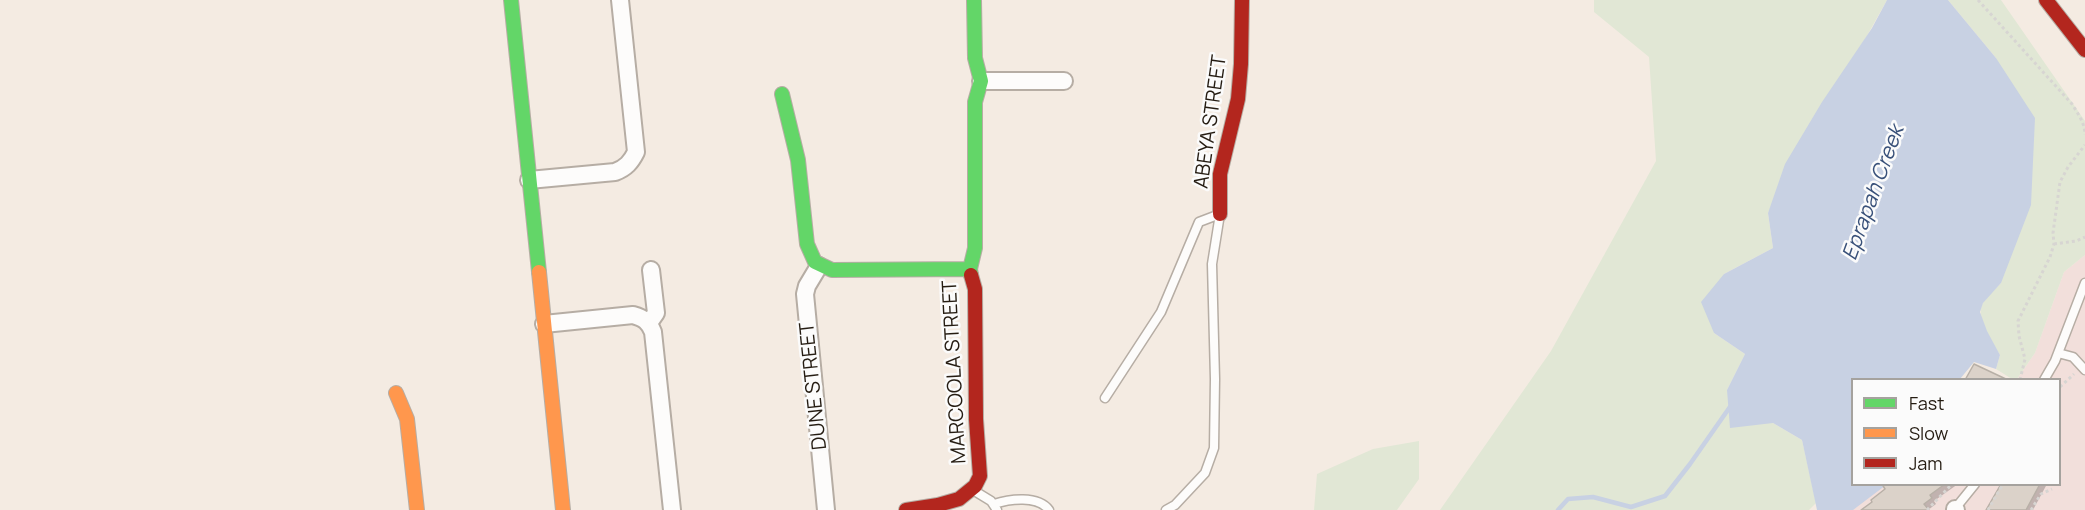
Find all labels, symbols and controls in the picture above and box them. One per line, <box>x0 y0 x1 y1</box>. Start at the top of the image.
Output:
street label: ABEYA STREET <box>1190 54 1232 190</box>
water label: Eprapah Creek <box>1838 122 1910 264</box>
street label: MARCOOLA STREET <box>938 280 972 464</box>
street label: DUNE STREET <box>795 321 833 451</box>
legend <box>1851 378 2061 486</box>
text: Fast <box>1909 391 1944 415</box>
text: Slow <box>1909 421 1948 445</box>
text: Jam <box>1909 451 1943 475</box>

